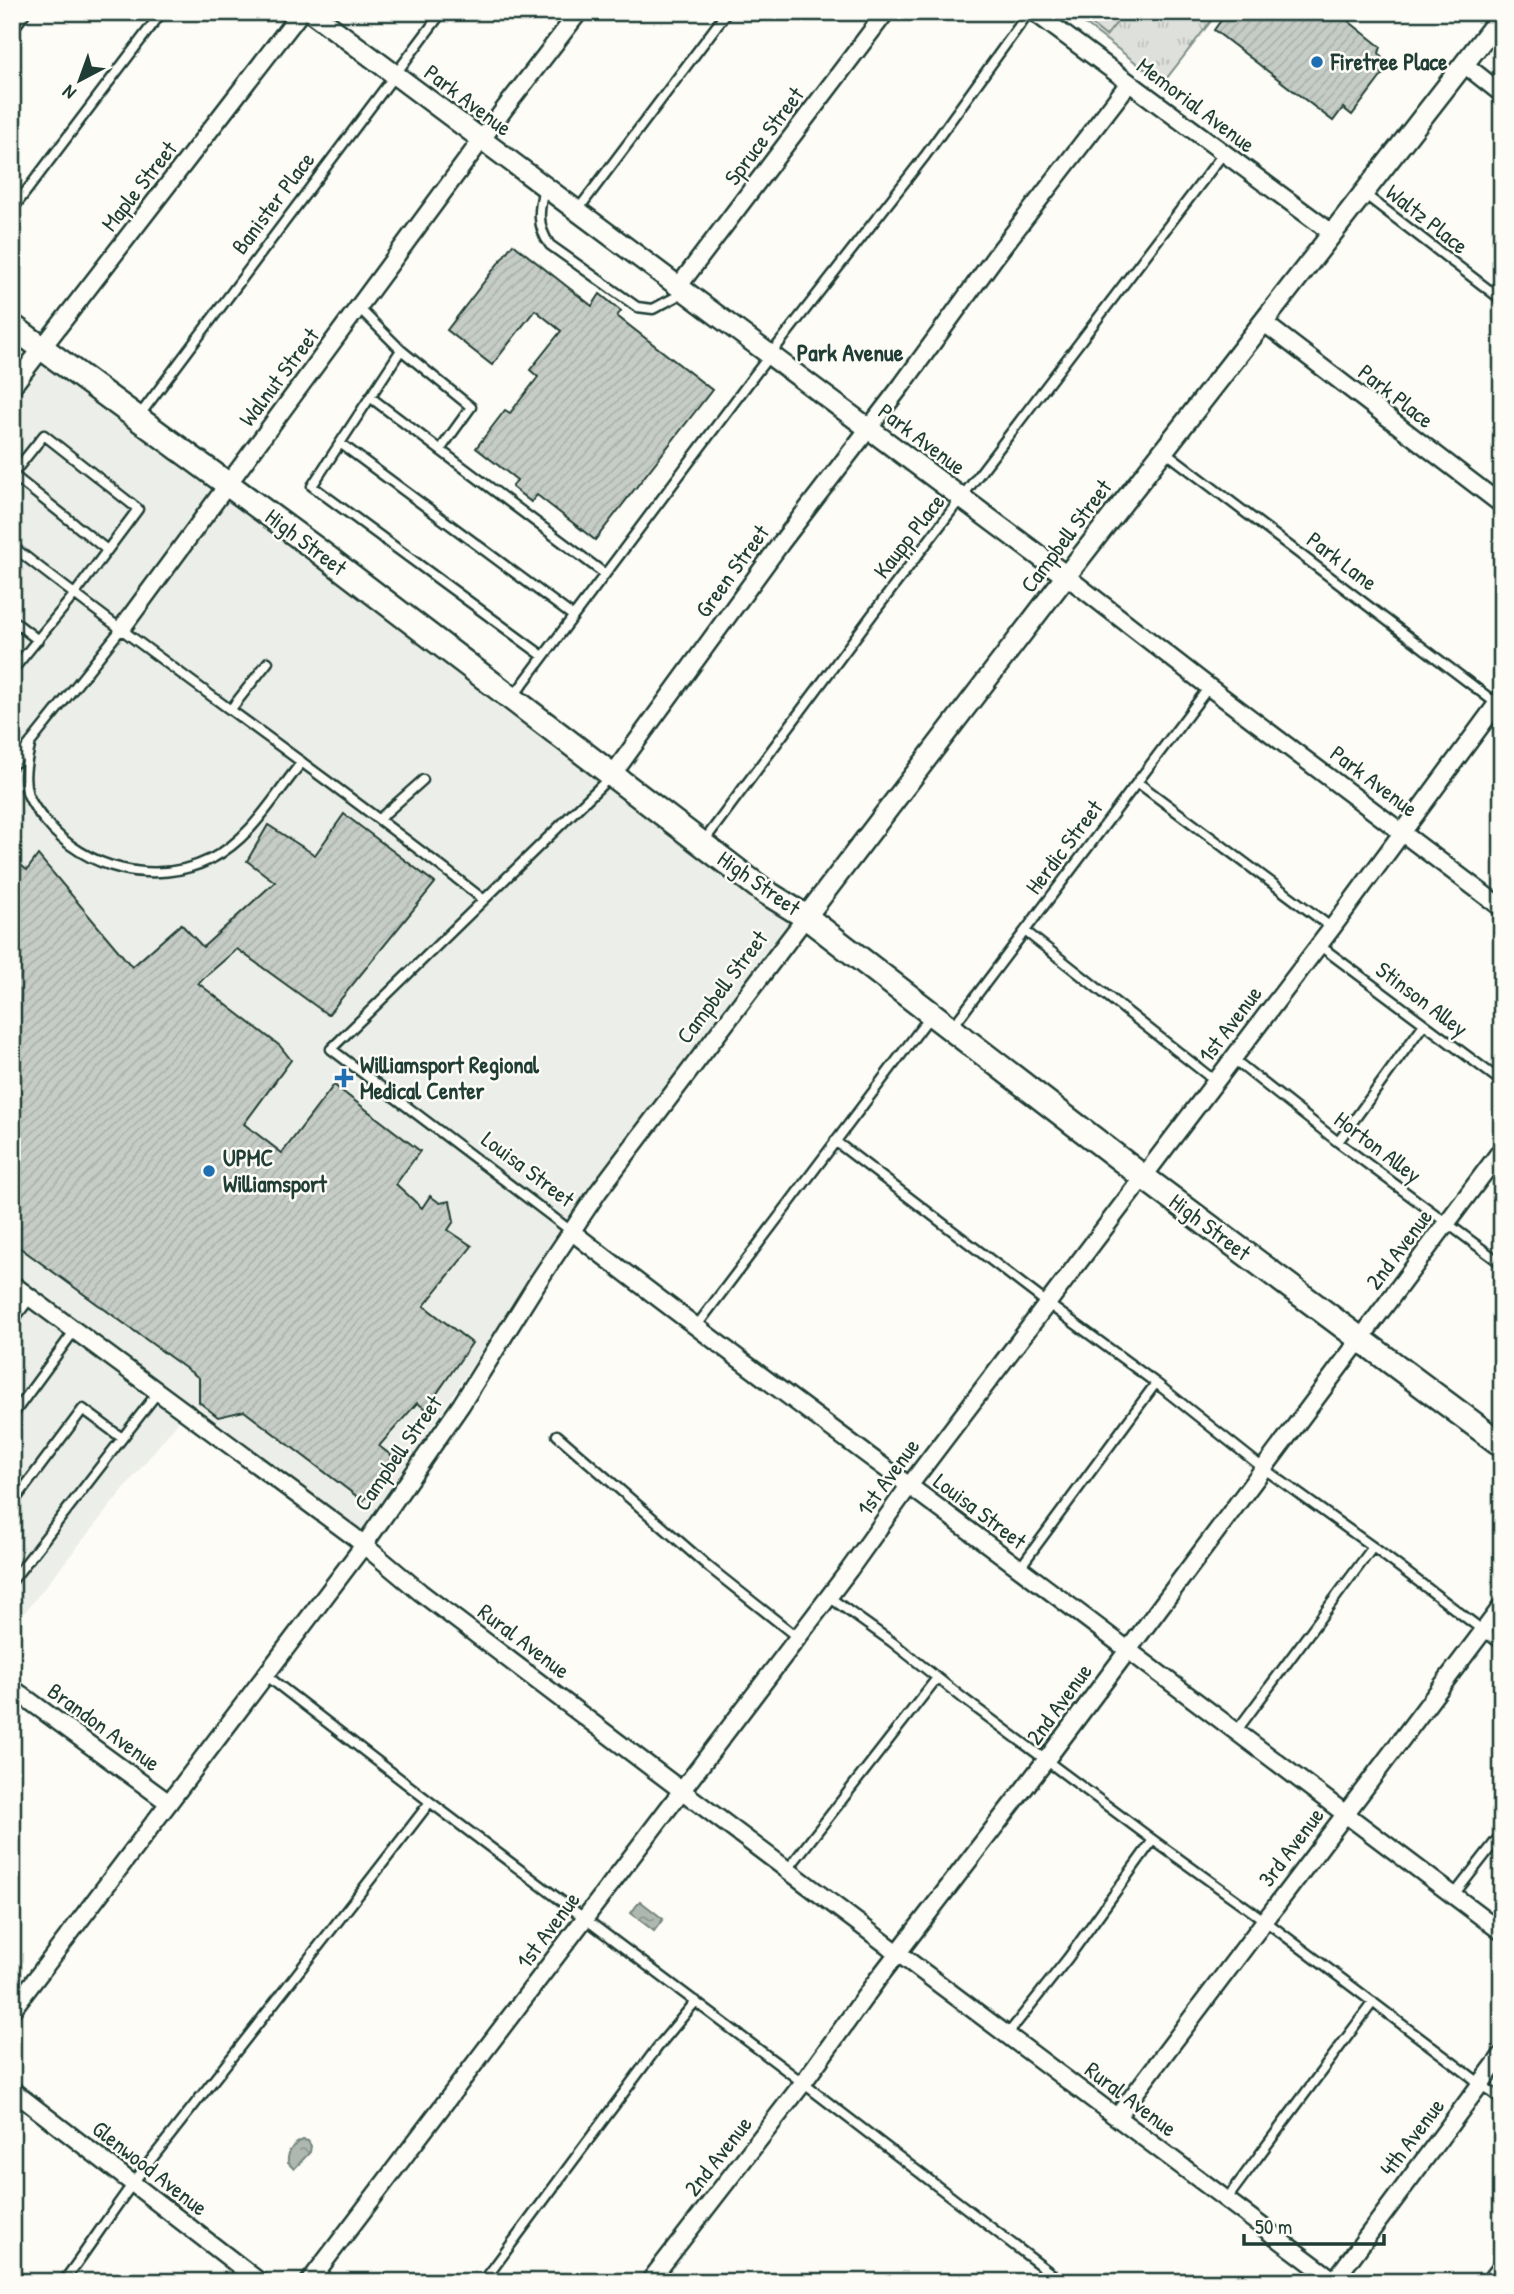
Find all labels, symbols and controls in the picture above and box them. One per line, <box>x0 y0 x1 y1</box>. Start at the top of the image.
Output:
north arrow <box>46 46 116 116</box>
place label: Firetree Place <box>1330 46 1448 77</box>
street label: Memorial Avenue <box>1131 50 1262 159</box>
marker: Firetree Place <box>1309 54 1325 70</box>
street label: Park Avenue <box>418 56 518 143</box>
street label: Spruce Street <box>717 79 811 191</box>
text: N <box>57 80 81 106</box>
street label: Maple Street <box>94 133 184 237</box>
street label: Banister Place <box>224 145 321 260</box>
street label: Waltz Place <box>1380 177 1475 261</box>
street label: Walnut Street <box>231 320 326 432</box>
district label: Park Avenue <box>797 336 904 368</box>
street label: Park Place <box>1352 356 1441 435</box>
street label: Park Avenue <box>872 395 972 482</box>
street label: Campbell Street <box>1013 472 1119 599</box>
street label: Kaupp Place <box>866 487 951 584</box>
street label: High Street <box>259 501 354 583</box>
street label: Green Street <box>687 517 776 623</box>
street label: Park Lane <box>1301 524 1384 597</box>
street label: Park Avenue <box>1324 737 1424 824</box>
street label: Herdic Street <box>1018 792 1110 900</box>
street label: High Street <box>712 843 808 923</box>
street label: Campbell Street <box>669 923 775 1050</box>
street label: Stinson Alley <box>1370 954 1475 1044</box>
street label: 1st Avenue <box>1191 979 1269 1068</box>
place label: Williamsport Regional Medical Center <box>360 1049 540 1106</box>
marker: Williamsport Regional Medical Center <box>334 1068 354 1088</box>
street label: Horton Alley <box>1328 1104 1428 1190</box>
street label: Louisa Street <box>475 1123 582 1214</box>
place label: UPMC Williamsport <box>223 1142 328 1200</box>
marker: UPMC Williamsport <box>201 1163 217 1179</box>
street label: High Street <box>1163 1186 1258 1268</box>
street label: 2nd Avenue <box>1358 1202 1439 1295</box>
street label: Campbell Street <box>346 1388 449 1517</box>
street label: 1st Avenue <box>849 1432 926 1522</box>
street label: Louisa Street <box>927 1465 1034 1556</box>
street label: Rural Avenue <box>472 1596 576 1685</box>
street label: 2nd Avenue <box>1019 1657 1099 1751</box>
street label: Brandon Avenue <box>42 1675 167 1778</box>
street label: 3rd Avenue <box>1251 1801 1331 1893</box>
street label: 1st Avenue <box>509 1885 587 1974</box>
street label: Rural Avenue <box>1079 2054 1183 2143</box>
street label: 4th Avenue <box>1372 2092 1451 2182</box>
street label: 2nd Avenue <box>677 2109 759 2202</box>
street label: Glenwood Avenue <box>86 2113 214 2222</box>
scale bar <box>1244 2203 1384 2247</box>
text: 50 m <box>1255 2212 1292 2241</box>

